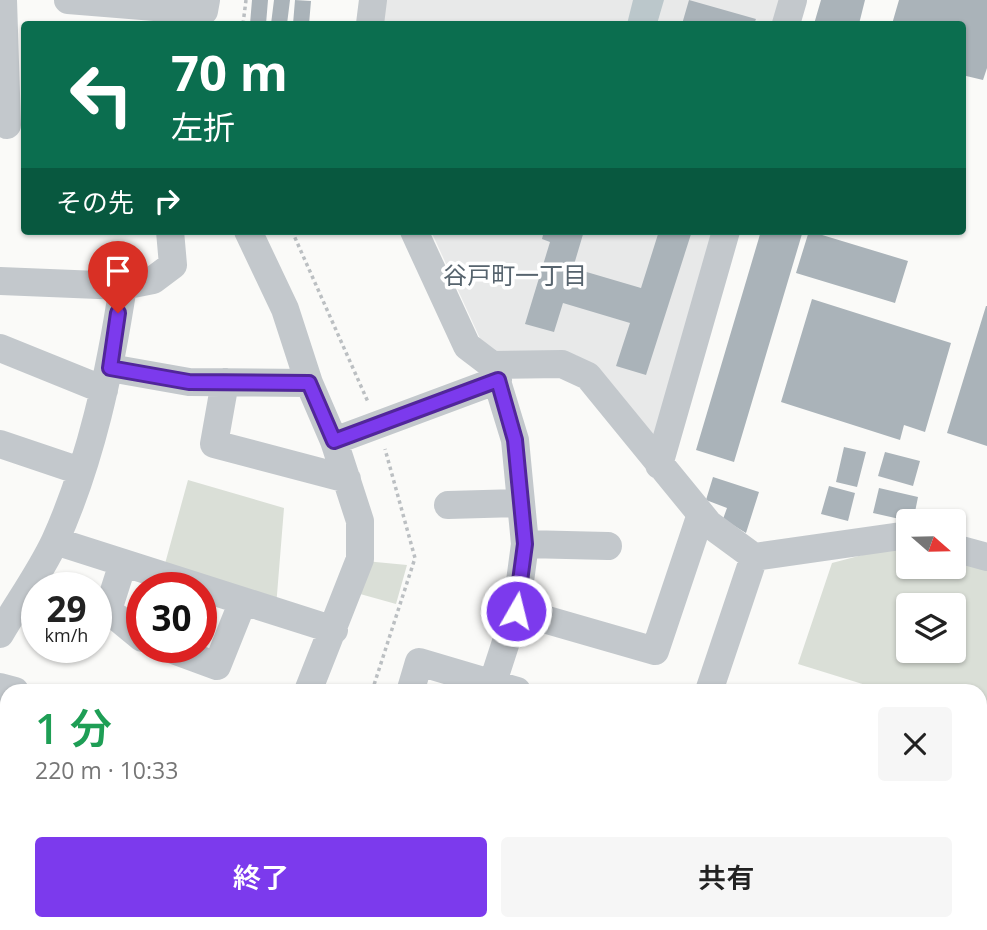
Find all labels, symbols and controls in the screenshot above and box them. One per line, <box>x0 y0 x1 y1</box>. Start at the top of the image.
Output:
text: 70 m <box>171 39 288 105</box>
icon: left <box>56 49 147 140</box>
text: 左折 <box>171 105 235 148</box>
icon: right <box>148 182 186 220</box>
text: その先 <box>56 184 134 220</box>
pin <box>88 241 148 313</box>
icon: arrive <box>99 252 137 290</box>
district label: 谷戸町一丁目 <box>443 258 587 291</box>
north arrow <box>896 509 966 579</box>
map controls <box>896 509 966 663</box>
speed limit sign: 30 <box>126 572 217 663</box>
position arrow <box>479 574 553 648</box>
text: 29 <box>46 585 87 632</box>
button: layers <box>896 593 966 663</box>
text: km/h <box>45 623 88 647</box>
text: 1 分 <box>35 699 112 756</box>
button: close <box>878 707 952 781</box>
text: 220 m · 10:33 <box>35 754 178 786</box>
button: 終了 <box>35 837 487 917</box>
button: 共有 <box>501 837 952 917</box>

